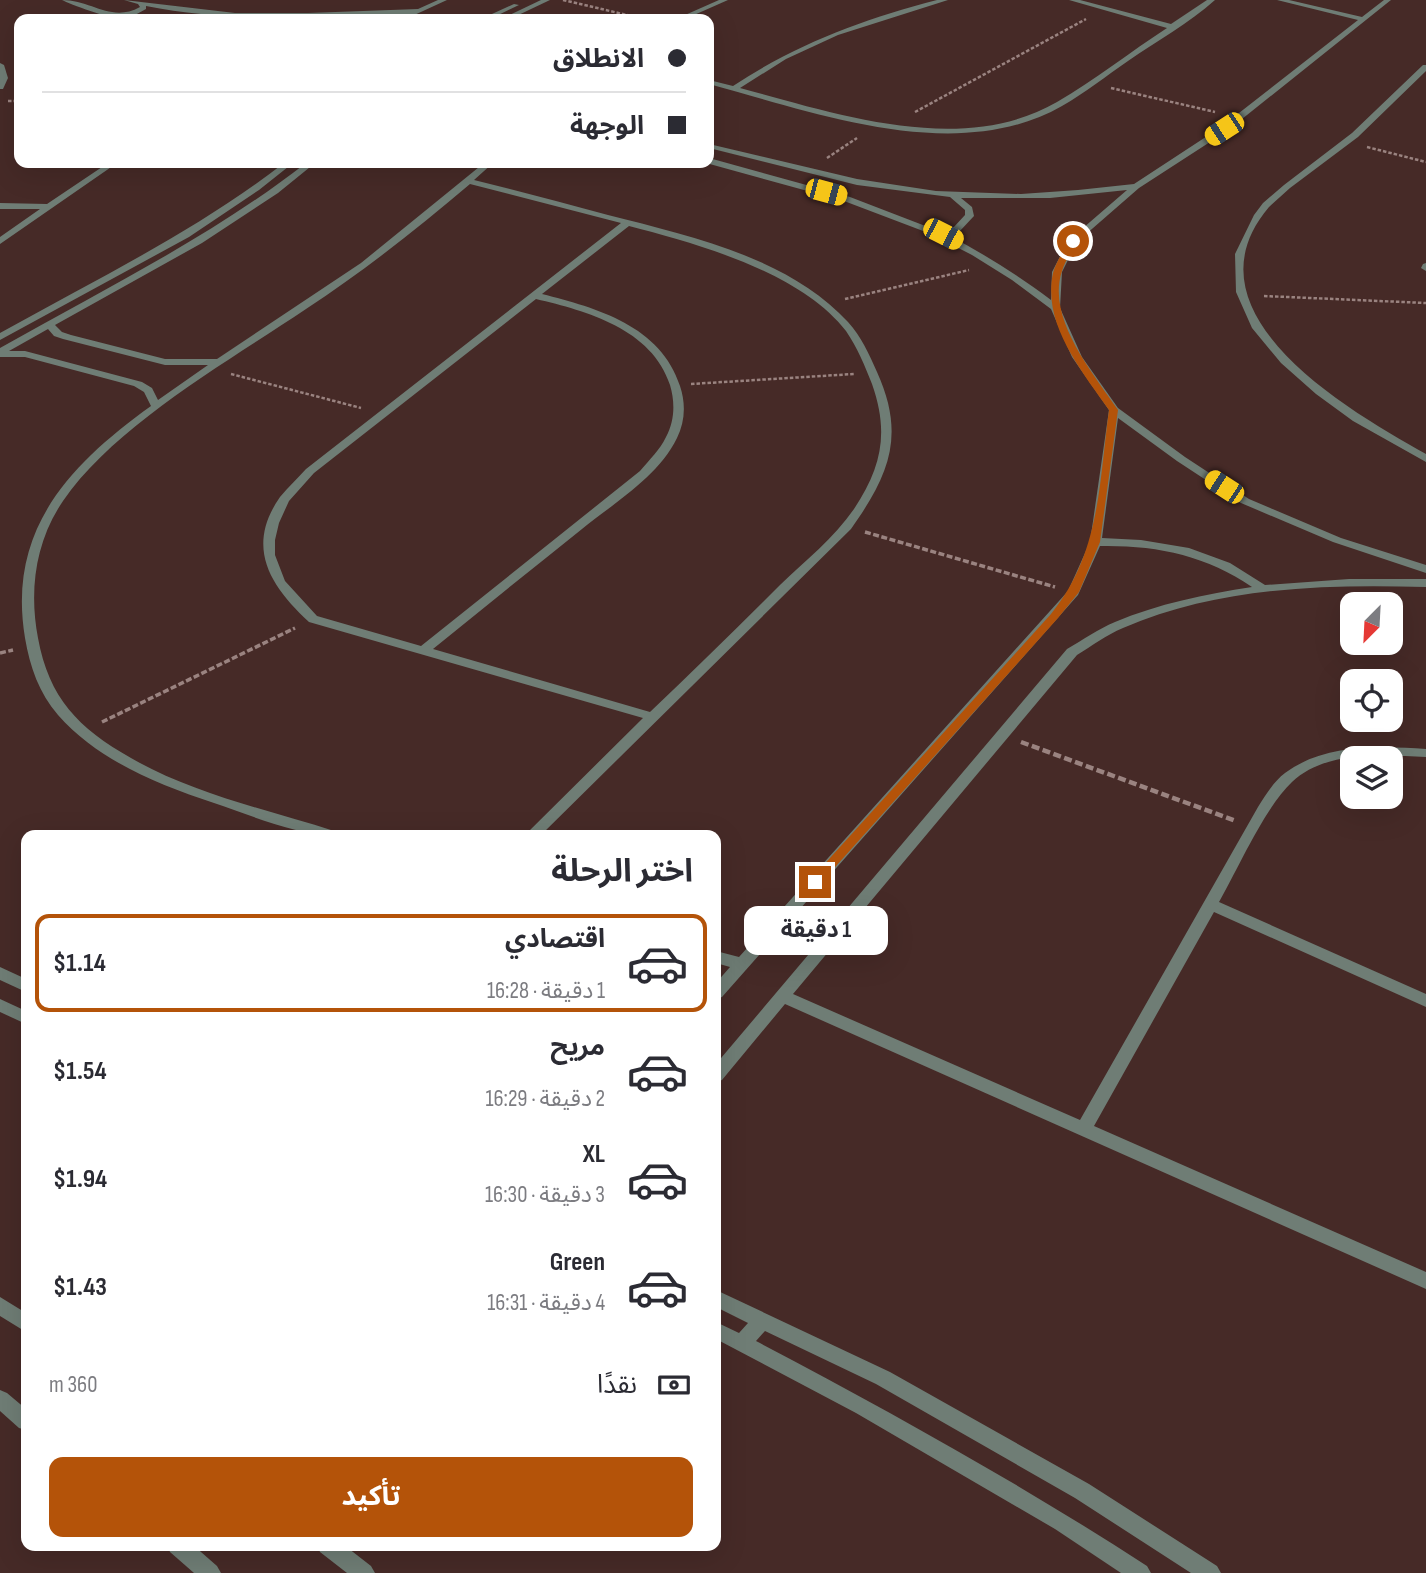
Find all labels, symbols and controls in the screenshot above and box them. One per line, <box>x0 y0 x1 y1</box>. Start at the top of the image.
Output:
text: الانطلاق <box>553 44 644 75</box>
car <box>1201 109 1248 149</box>
text: الوجهة <box>570 111 644 142</box>
car <box>803 176 850 208</box>
car <box>920 215 967 253</box>
route start <box>1057 225 1089 257</box>
car <box>1201 467 1248 507</box>
north arrow <box>1340 592 1404 654</box>
map controls <box>1340 592 1403 809</box>
button: locate <box>1340 669 1403 732</box>
button: layers <box>1340 746 1403 809</box>
text: اختر الرحلة <box>551 852 693 891</box>
route end <box>799 866 831 898</box>
callout: 1 دقيقة <box>743 906 887 956</box>
text: 1 دقيقة <box>781 916 851 944</box>
text: اقتصادي <box>505 924 605 955</box>
icon: car <box>626 932 689 995</box>
text: $1.14 <box>53 948 106 979</box>
text: 1 دقيقة · 16:28 <box>487 977 605 1005</box>
text: مريح <box>550 1032 605 1063</box>
icon: car <box>626 1040 689 1103</box>
text: $1.54 <box>53 1056 107 1087</box>
text: 2 دقيقة · 16:29 <box>485 1085 605 1113</box>
text: XL <box>583 1139 605 1170</box>
icon: car <box>626 1148 689 1211</box>
text: $1.94 <box>53 1164 107 1195</box>
text: 3 دقيقة · 16:30 <box>485 1181 605 1209</box>
text: Green <box>550 1247 605 1278</box>
icon: car <box>626 1256 689 1319</box>
text: $1.43 <box>53 1272 107 1303</box>
text: 4 دقيقة · 16:31 <box>487 1289 605 1317</box>
icon: cash <box>655 1366 693 1404</box>
text: نقدًا <box>597 1370 637 1401</box>
text: 360 m <box>49 1371 97 1399</box>
button: تأكيد <box>49 1457 693 1537</box>

